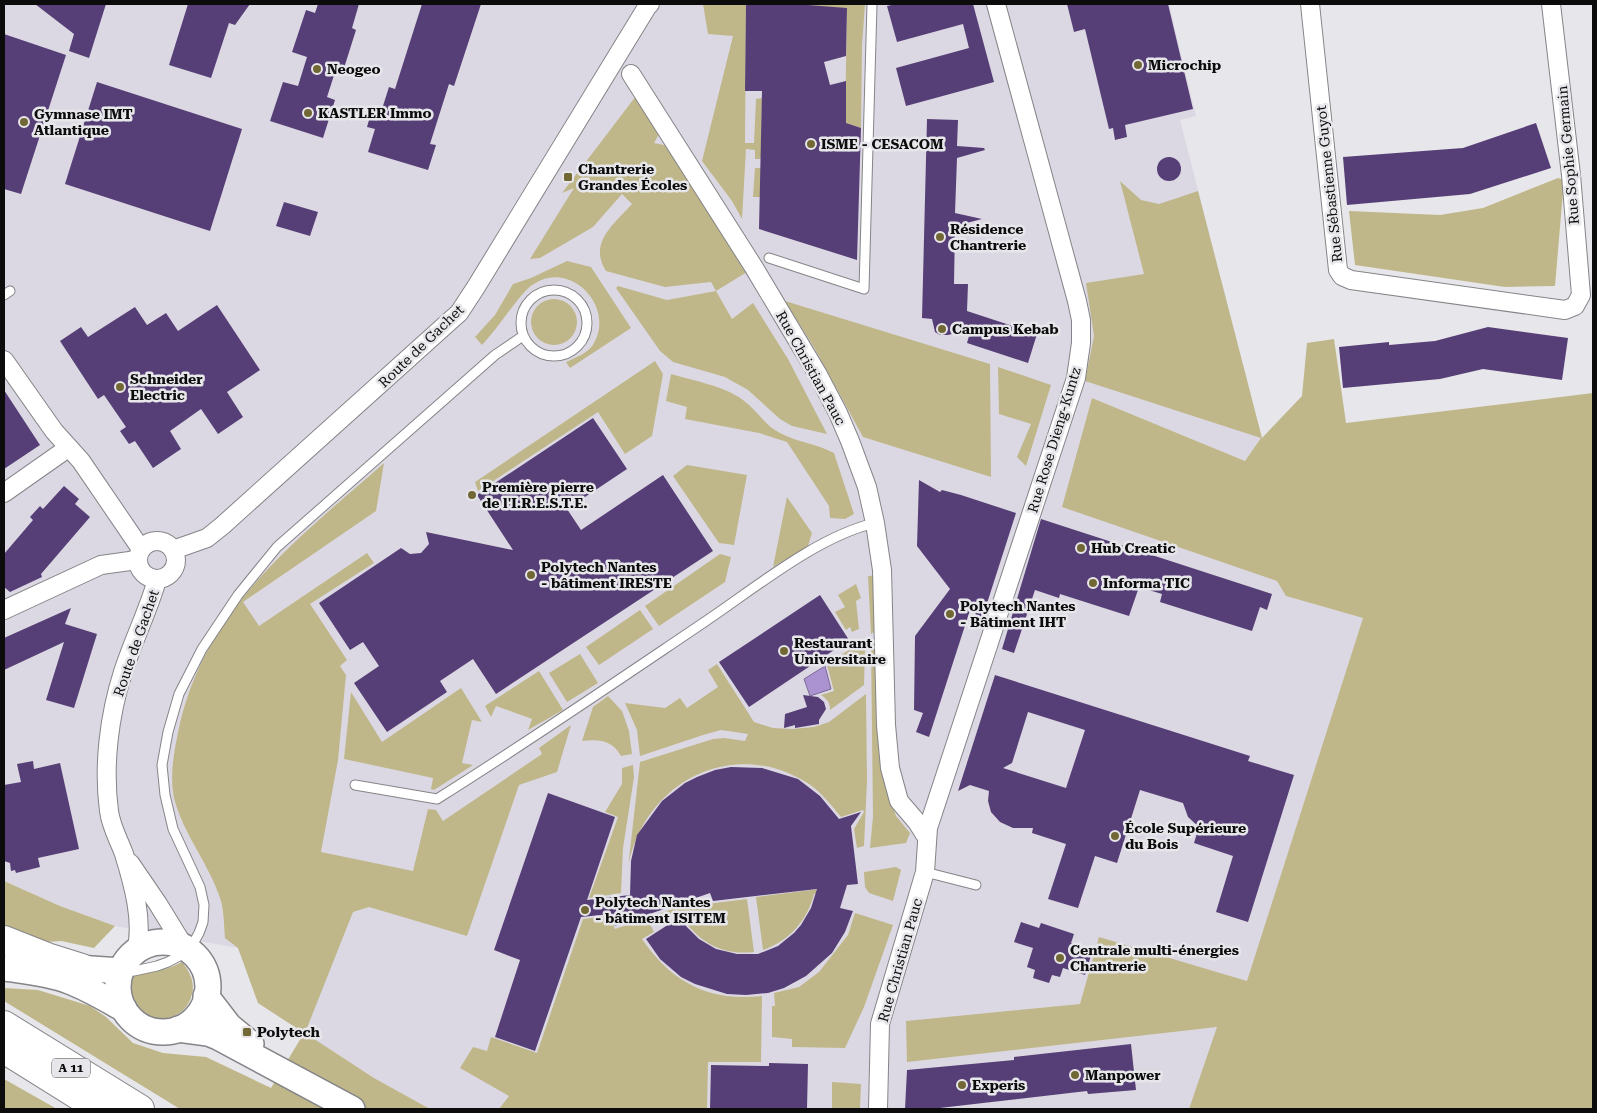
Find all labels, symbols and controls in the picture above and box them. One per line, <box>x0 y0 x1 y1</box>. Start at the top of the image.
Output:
place label: Microchip <box>1148 57 1221 73</box>
marker: Microchip <box>1132 59 1144 71</box>
place label: Neogeo <box>327 61 381 77</box>
marker: Neogeo <box>311 63 323 75</box>
street label: Rue Sophie Germain <box>1554 85 1582 225</box>
place label: KASTLER Immo <box>318 105 432 121</box>
street label: Rue Sébastienne Guyot <box>1313 105 1345 263</box>
place label: Gymnase IMT Atlantique <box>34 106 133 138</box>
marker: KASTLER Immo <box>302 107 314 119</box>
marker: Gymnase IMT Atlantique <box>18 116 30 128</box>
place label: ISME - CESACOM <box>821 136 944 152</box>
marker: ISME - CESACOM <box>805 138 817 150</box>
place label: Chantrerie Grandes Écoles <box>578 161 687 193</box>
marker: Chantrerie Grandes Écoles <box>562 171 574 183</box>
place label: Résidence Chantrerie <box>950 221 1026 253</box>
marker: Résidence Chantrerie <box>934 231 946 243</box>
street label: Route de Gachet <box>375 301 467 391</box>
street label: Rue Christian Pauc <box>773 308 849 428</box>
place label: Campus Kebab <box>952 321 1059 337</box>
marker: Campus Kebab <box>936 323 948 335</box>
street label: Rue Rose Dieng-Kuntz <box>1024 365 1084 515</box>
place label: Schneider Electric <box>130 371 203 403</box>
marker: Schneider Electric <box>114 381 126 393</box>
place label: Première pierre de l'I.R.E.S.T.E. <box>482 479 594 511</box>
marker: Première pierre de l'I.R.E.S.T.E. <box>466 489 478 501</box>
place label: Hub Creatic <box>1091 540 1176 556</box>
marker: Hub Creatic <box>1075 542 1087 554</box>
place label: Polytech Nantes - bâtiment IRESTE <box>541 559 672 591</box>
marker: Polytech Nantes - bâtiment IRESTE <box>525 569 537 581</box>
place label: Informa TIC <box>1103 575 1190 591</box>
marker: Informa TIC <box>1087 577 1099 589</box>
street label: Route de Gachet <box>110 588 162 698</box>
place label: Polytech Nantes - Bâtiment IHT <box>960 598 1076 630</box>
marker: Polytech Nantes - Bâtiment IHT <box>944 608 956 620</box>
place label: Restaurant Universitaire <box>794 635 886 667</box>
marker: Restaurant Universitaire <box>778 645 790 657</box>
place label: École Supérieure du Bois <box>1125 820 1246 852</box>
marker: École Supérieure du Bois <box>1109 830 1121 842</box>
place label: Polytech Nantes - bâtiment ISITEM <box>595 894 726 926</box>
street label: Rue Christian Pauc <box>875 896 925 1024</box>
marker: Polytech Nantes - bâtiment ISITEM <box>579 904 591 916</box>
place label: Centrale multi-énergies Chantrerie <box>1070 942 1239 974</box>
marker: Centrale multi-énergies Chantrerie <box>1054 952 1066 964</box>
place label: Polytech <box>257 1024 321 1040</box>
marker: Polytech <box>241 1026 253 1038</box>
road number: A 11 <box>52 1058 90 1078</box>
place label: Manpower <box>1085 1067 1161 1083</box>
marker: Manpower <box>1069 1069 1081 1081</box>
place label: Experis <box>972 1077 1025 1093</box>
marker: Experis <box>956 1079 968 1091</box>

